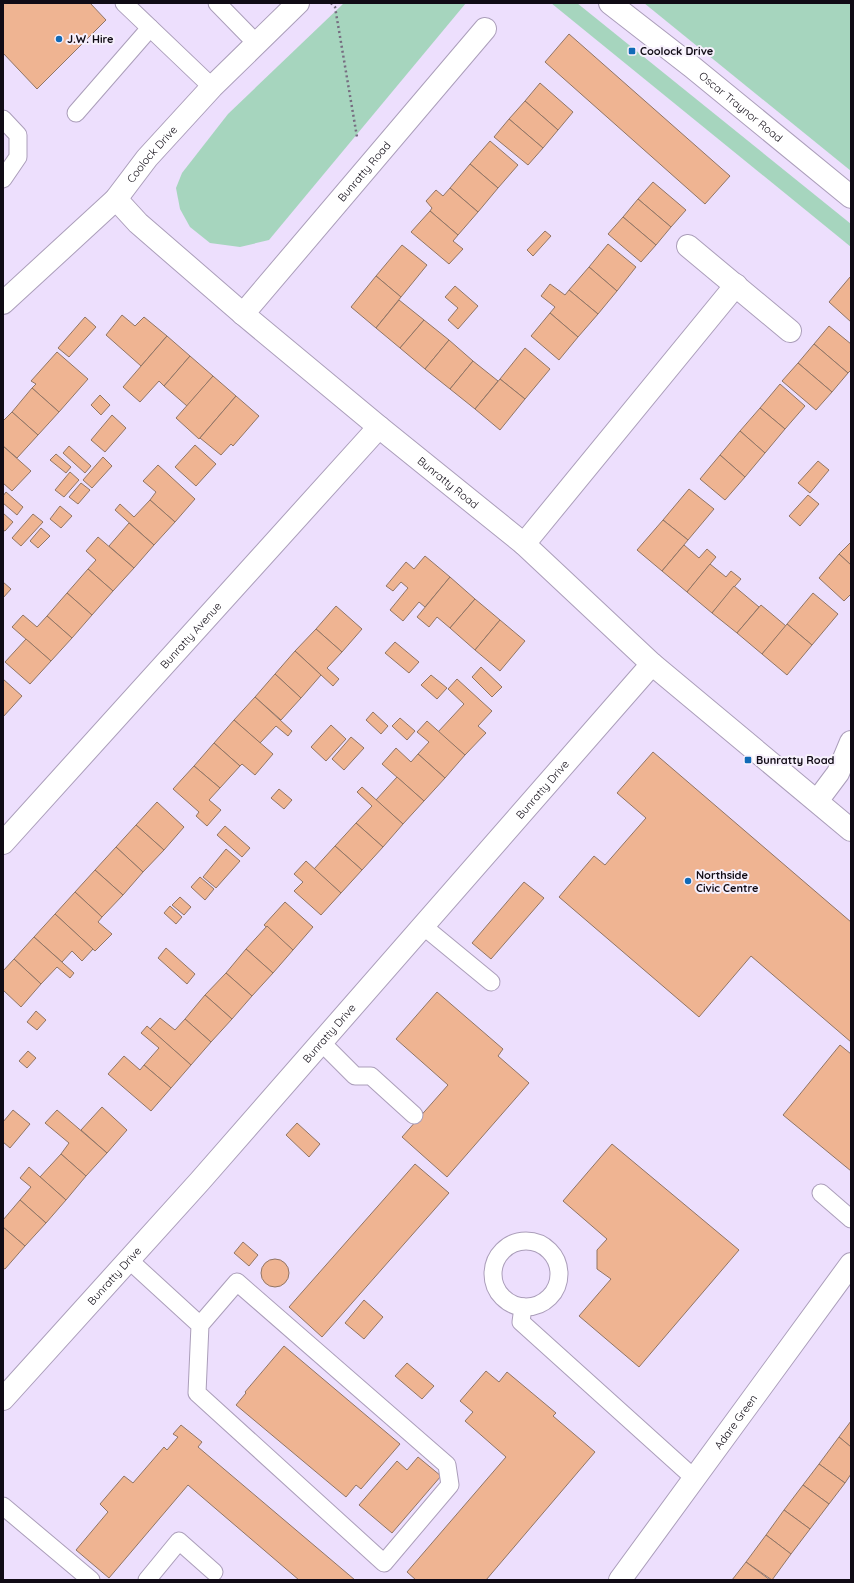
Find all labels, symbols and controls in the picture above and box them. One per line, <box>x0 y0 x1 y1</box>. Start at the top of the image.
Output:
place label: J.W. Hire <box>67 32 114 46</box>
marker: J.W. Hire <box>54 34 64 44</box>
place label: Coolock Drive <box>640 44 714 58</box>
marker: Coolock Drive <box>627 46 637 56</box>
street label: Oscar Traynor Road <box>696 68 785 145</box>
street label: Coolock Drive <box>124 123 180 186</box>
street label: Bunratty Road <box>335 138 394 204</box>
street label: Bunratty Road <box>415 454 481 512</box>
street label: Bunratty Avenue <box>157 599 224 671</box>
place label: Bunratty Road <box>756 753 835 767</box>
marker: Bunratty Road <box>743 755 753 765</box>
street label: Bunratty Drive <box>513 757 572 822</box>
place label: Northside Civic Centre <box>696 868 759 895</box>
marker: Northside Civic Centre <box>683 876 693 886</box>
street label: Bunratty Drive <box>300 1001 359 1066</box>
street label: Bunratty Drive <box>84 1244 144 1308</box>
street label: Adare Green <box>711 1392 760 1452</box>

